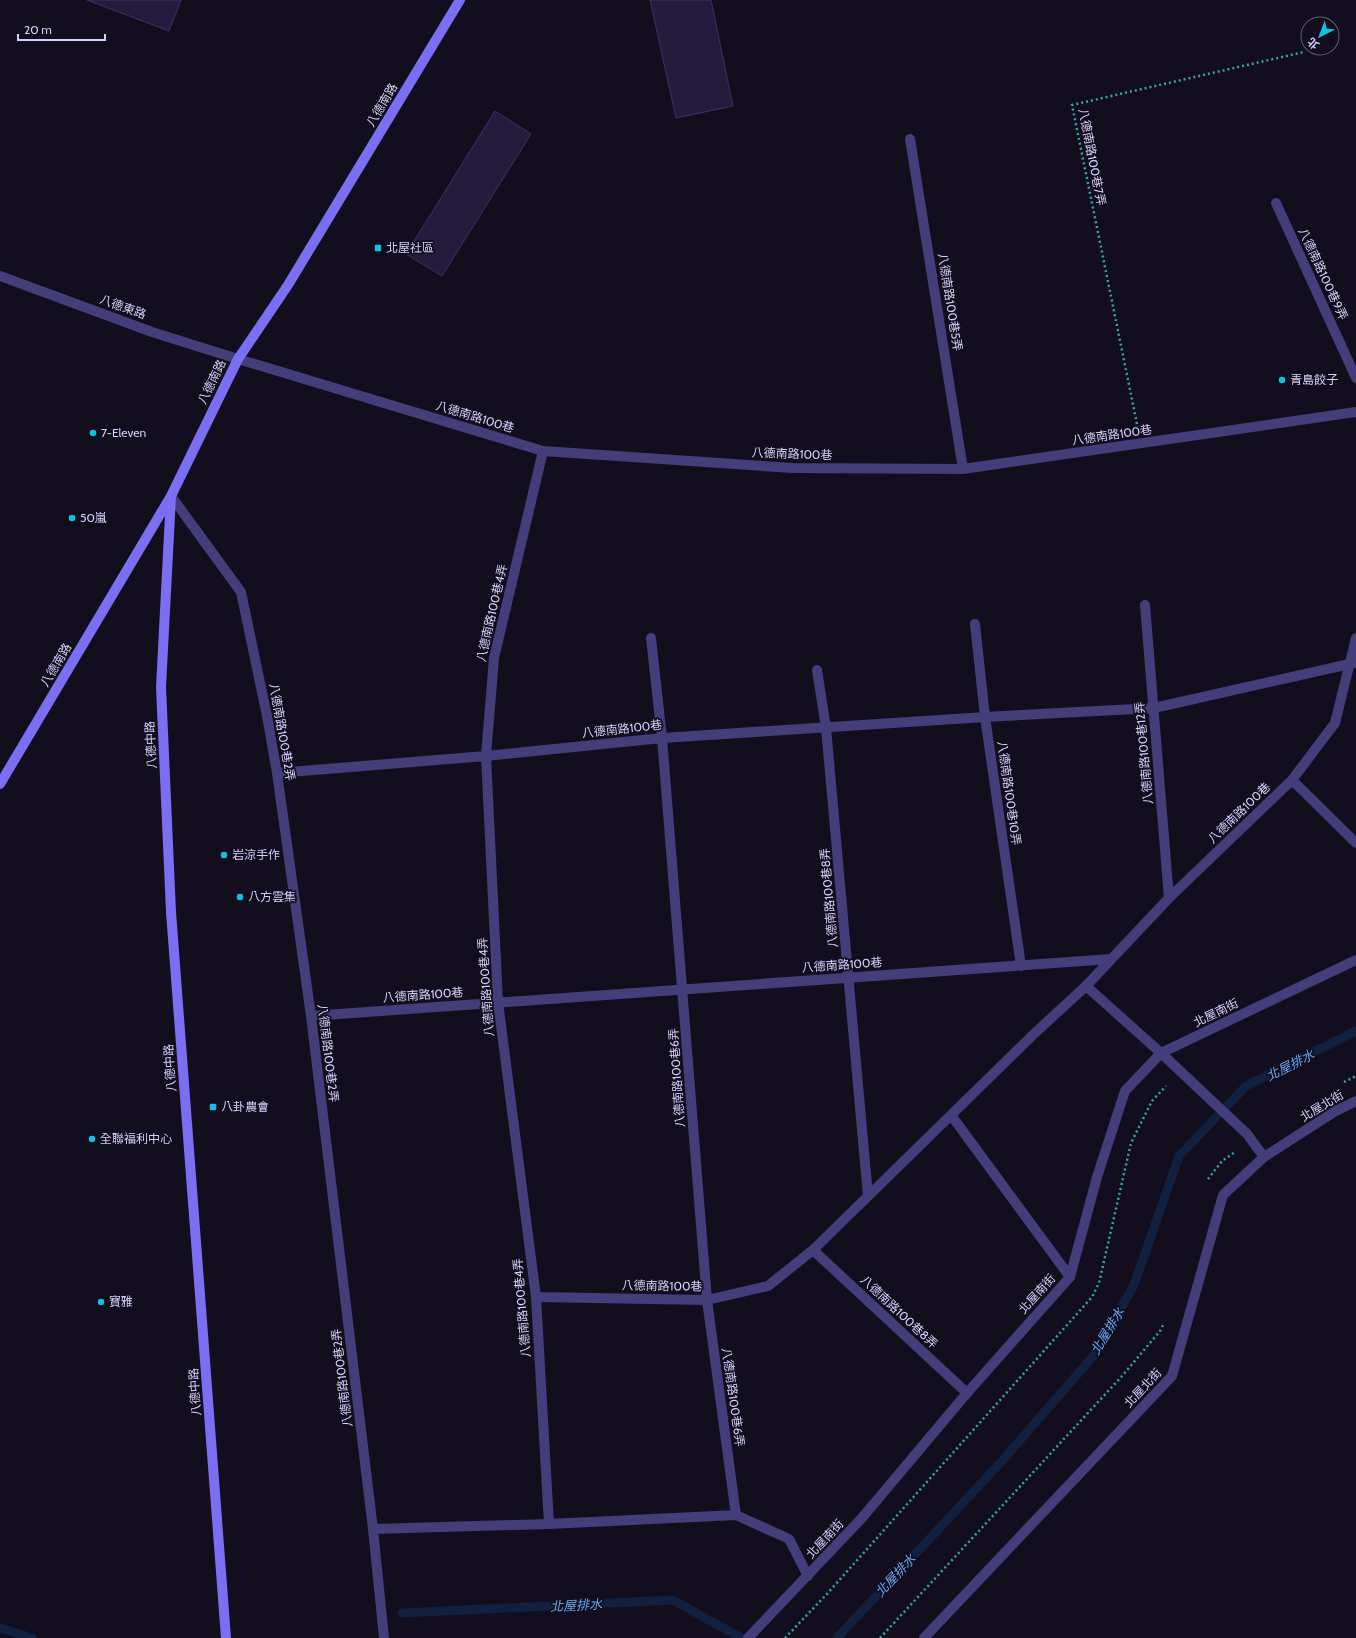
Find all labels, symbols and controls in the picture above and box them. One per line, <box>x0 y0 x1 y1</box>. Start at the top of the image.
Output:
scale bar <box>18 16 105 42</box>
north arrow <box>1300 16 1340 56</box>
text: 20 m <box>24 22 52 37</box>
text: 北 <box>1305 35 1322 52</box>
street label: 八德南路 <box>363 80 400 129</box>
street label: 八德南路100巷7弄 <box>1076 107 1109 207</box>
street label: 八德南路100巷9弄 <box>1296 226 1351 322</box>
place label: 北屋社區 <box>386 240 434 255</box>
marker: 北屋社區 <box>373 243 383 253</box>
street label: 八德南路100巷5弄 <box>935 252 966 352</box>
street label: 八德東路 <box>98 291 148 322</box>
street label: 八德南路 <box>194 357 229 407</box>
place label: 青島餃子 <box>1290 372 1338 387</box>
marker: 青島餃子 <box>1277 375 1287 385</box>
street label: 八德南路100巷 <box>434 398 516 435</box>
street label: 八德南路100巷 <box>1071 421 1153 448</box>
place label: 7-Eleven <box>101 425 146 440</box>
marker: 7-Eleven <box>88 428 98 438</box>
street label: 八德南路100巷 <box>751 445 833 462</box>
place label: 50嵐 <box>80 510 107 525</box>
marker: 50嵐 <box>67 513 77 523</box>
street label: 八德南路100巷4弄 <box>473 563 510 663</box>
street label: 八德南路 <box>37 640 74 689</box>
street label: 八德南路100巷2弄 <box>267 682 298 782</box>
street label: 八德南路100巷12弄 <box>1132 701 1155 805</box>
street label: 八德南路100巷 <box>581 717 663 740</box>
street label: 八德中路 <box>142 721 159 769</box>
street label: 八德南路100巷10弄 <box>995 740 1024 846</box>
street label: 八德南路100巷 <box>1204 779 1273 846</box>
place label: 岩涼手作 <box>232 847 280 862</box>
street label: 八德南路100巷8弄 <box>817 848 840 948</box>
marker: 岩涼手作 <box>219 850 229 860</box>
place label: 八方雲集 <box>248 889 296 904</box>
marker: 八方雲集 <box>235 892 245 902</box>
street label: 八德南路100巷4弄 <box>475 937 496 1037</box>
street label: 八德南路100巷 <box>801 954 883 975</box>
street label: 八德南路100巷 <box>382 984 464 1005</box>
street label: 北屋南街 <box>1191 995 1241 1030</box>
street label: 八德南路100巷2弄 <box>315 1003 342 1103</box>
street label: 八德南路100巷6弄 <box>666 1028 687 1128</box>
street label: 八德中路 <box>160 1044 179 1093</box>
water label: 北屋排水 <box>1263 1046 1318 1084</box>
street label: 北屋北街 <box>1297 1087 1346 1124</box>
place label: 八卦農會 <box>221 1099 269 1114</box>
marker: 八卦農會 <box>208 1102 218 1112</box>
place label: 全聯福利中心 <box>100 1131 172 1146</box>
marker: 全聯福利中心 <box>87 1134 97 1144</box>
street label: 八德南路100巷4弄 <box>510 1258 533 1358</box>
street label: 北屋南街 <box>1015 1271 1058 1317</box>
street label: 八德南路100巷8弄 <box>858 1272 941 1351</box>
street label: 八德南路100巷 <box>622 1277 702 1294</box>
place label: 寶雅 <box>109 1294 133 1309</box>
marker: 寶雅 <box>96 1297 106 1307</box>
water label: 北屋排水 <box>1087 1304 1128 1357</box>
street label: 八德南路100巷2弄 <box>328 1328 355 1428</box>
street label: 八德南路100巷6弄 <box>719 1347 748 1447</box>
street label: 北屋北街 <box>1121 1365 1164 1410</box>
street label: 八德中路 <box>185 1368 204 1417</box>
street label: 北屋南街 <box>803 1516 846 1561</box>
water label: 北屋排水 <box>871 1550 919 1599</box>
water label: 北屋排水 <box>550 1596 603 1614</box>

